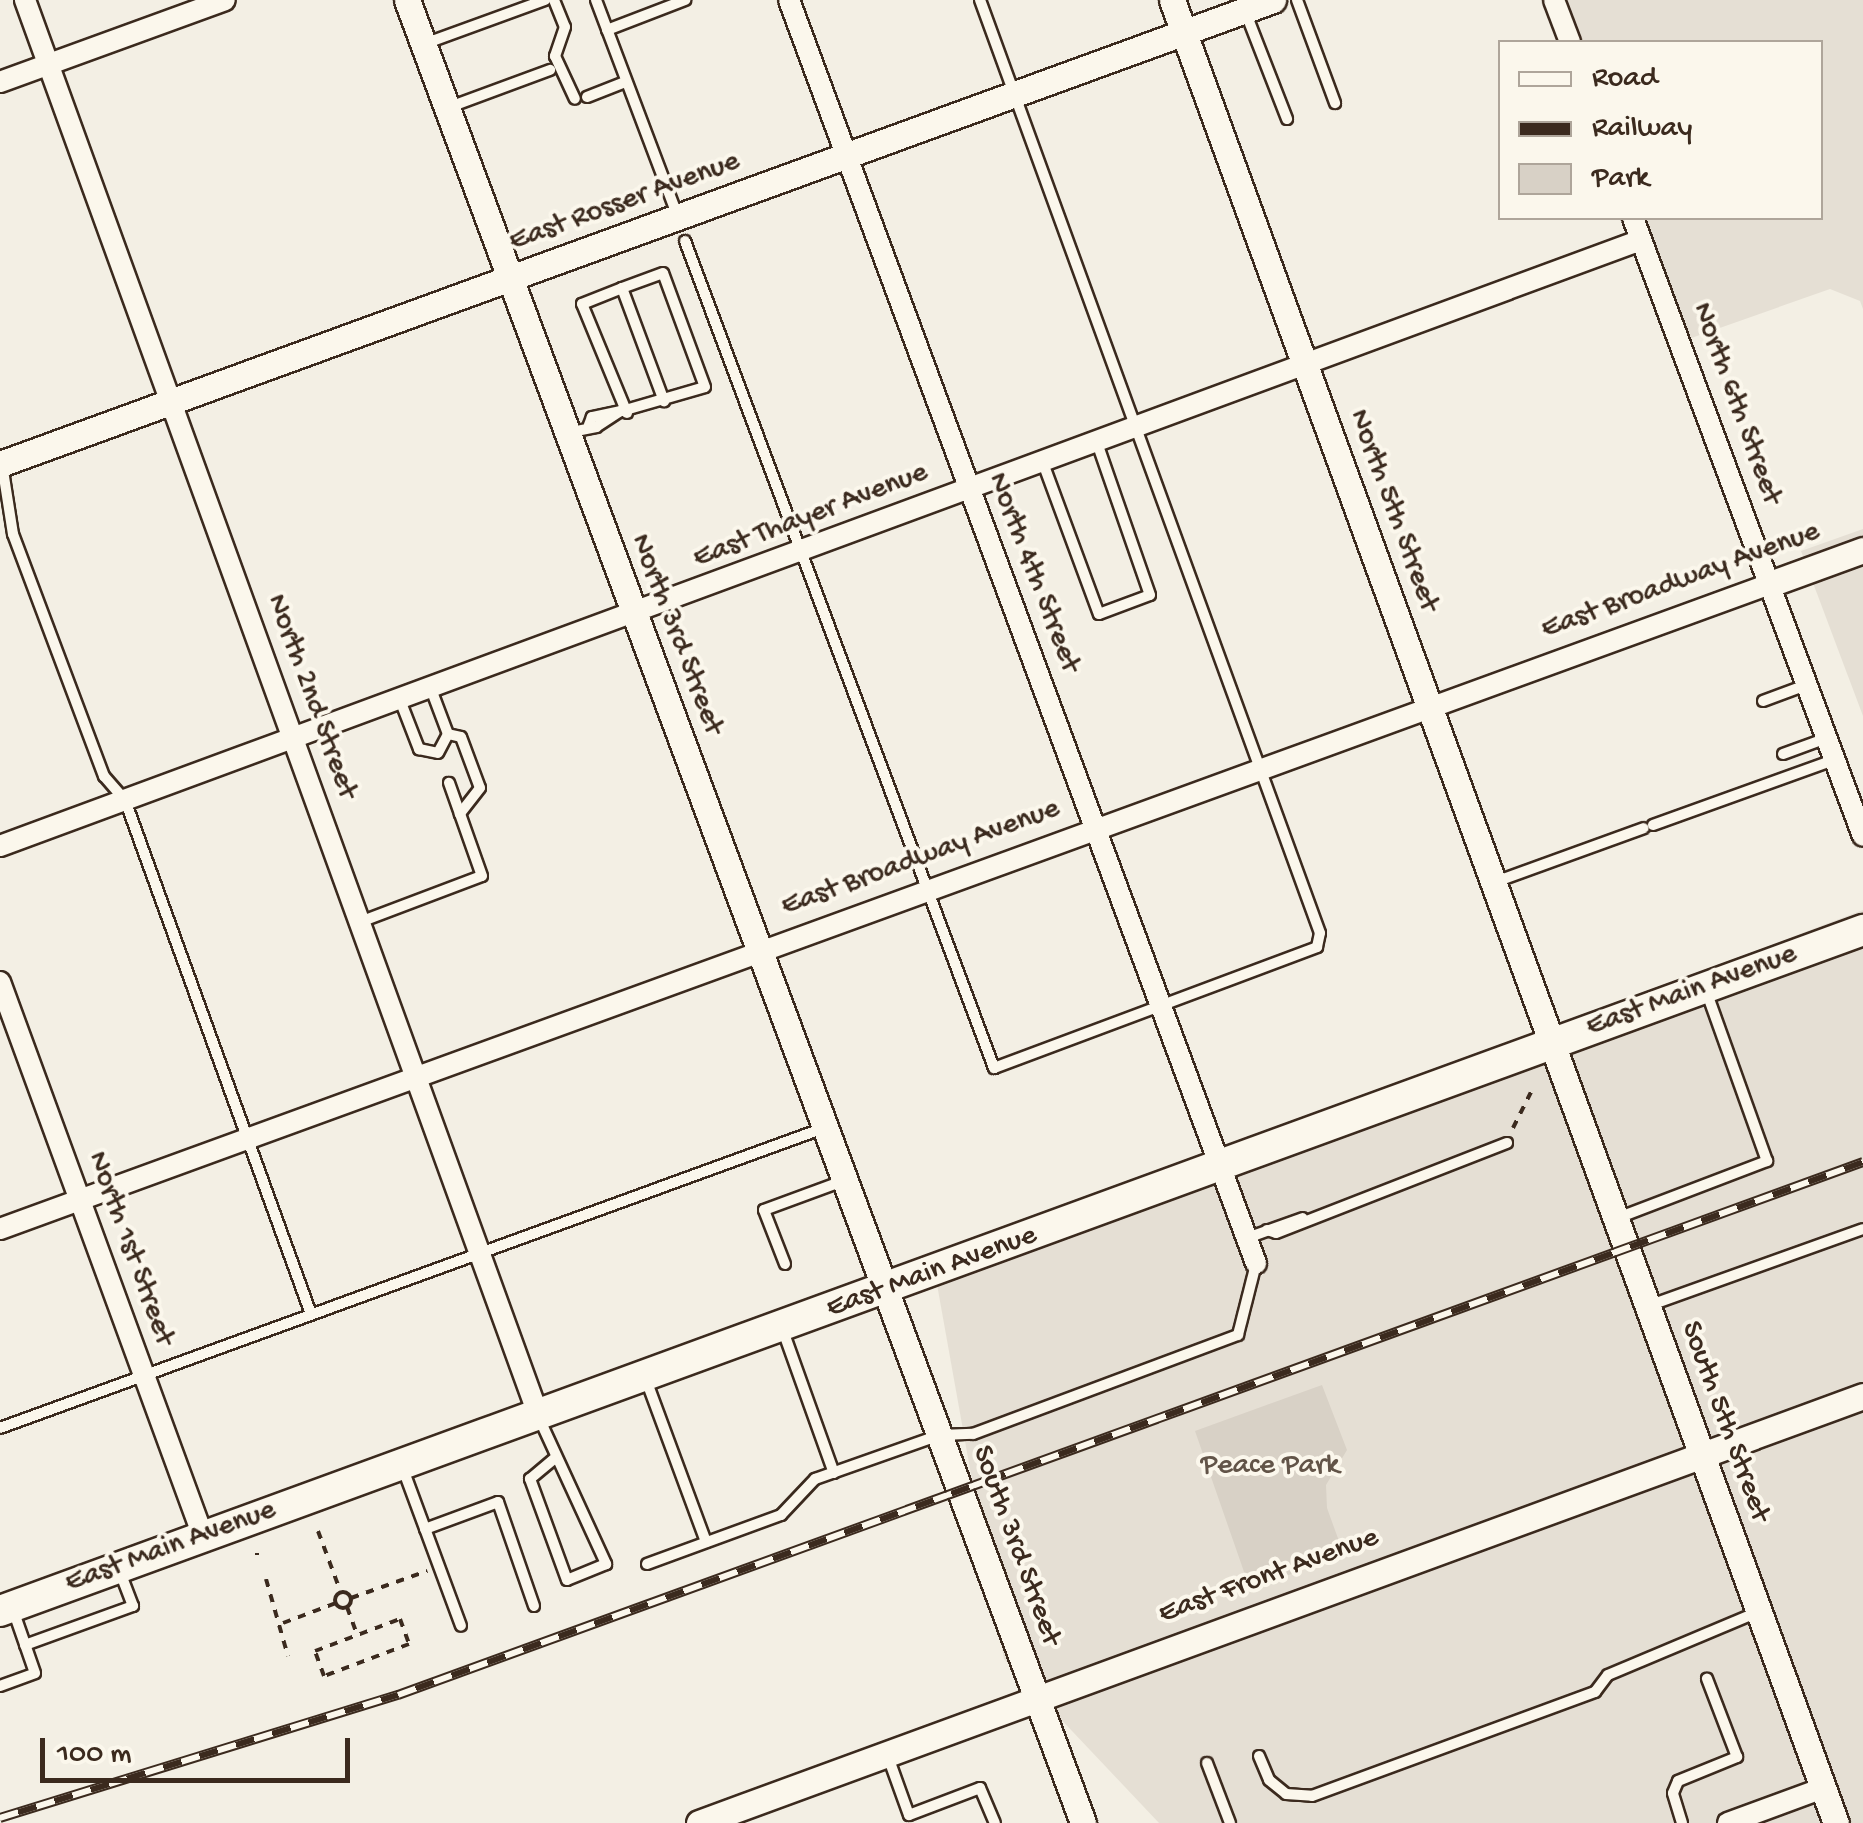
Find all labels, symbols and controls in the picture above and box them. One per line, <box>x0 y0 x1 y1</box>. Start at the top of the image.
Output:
legend <box>1498 40 1823 220</box>
text: Road <box>1592 62 1658 97</box>
text: Railway <box>1592 112 1692 147</box>
street label: East Rosser Avenue <box>505 145 745 261</box>
text: Park <box>1592 162 1649 197</box>
street label: North 6th Street <box>1682 298 1788 510</box>
street label: North 5th Street <box>1339 405 1445 617</box>
street label: East Thayer Avenue <box>689 456 933 578</box>
street label: North 4th Street <box>977 468 1087 678</box>
street label: East Broadway Avenue <box>1537 515 1825 649</box>
street label: North 3rd Street <box>620 530 730 740</box>
street label: North 2nd Street <box>256 590 364 804</box>
street label: East Broadway Avenue <box>777 792 1065 926</box>
street label: East Main Avenue <box>1582 937 1802 1047</box>
street label: North 1st Street <box>77 1147 181 1351</box>
street label: East Main Avenue <box>822 1218 1042 1328</box>
street label: South 5th Street <box>1671 1317 1777 1527</box>
street label: South 3rd Street <box>962 1441 1068 1651</box>
park label: Peace Park <box>1201 1449 1339 1485</box>
street label: East Main Avenue <box>61 1493 281 1603</box>
street label: East Front Avenue <box>1154 1521 1384 1633</box>
scale bar <box>45 1718 355 1780</box>
text: 100 m <box>57 1738 132 1773</box>

